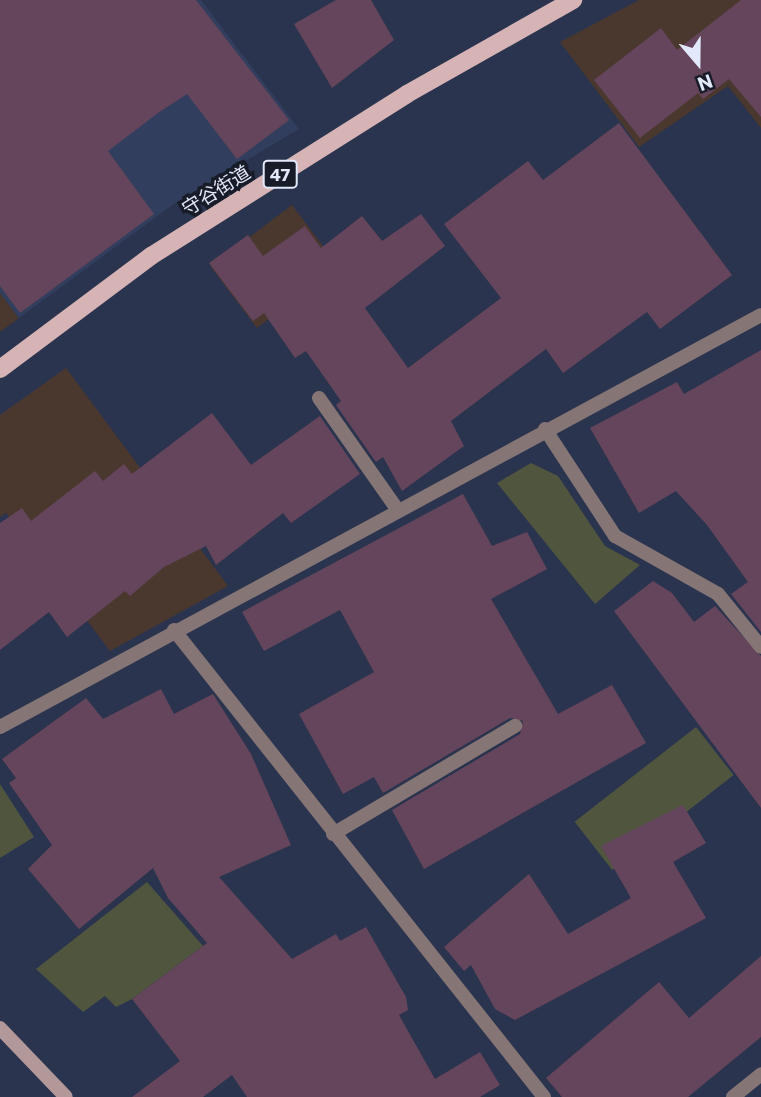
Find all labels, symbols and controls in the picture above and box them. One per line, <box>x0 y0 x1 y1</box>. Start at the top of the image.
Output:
north arrow <box>663 28 733 98</box>
text: N <box>695 70 716 96</box>
street label: 守谷街道 <box>178 160 254 220</box>
road number: 47 <box>262 160 298 188</box>

